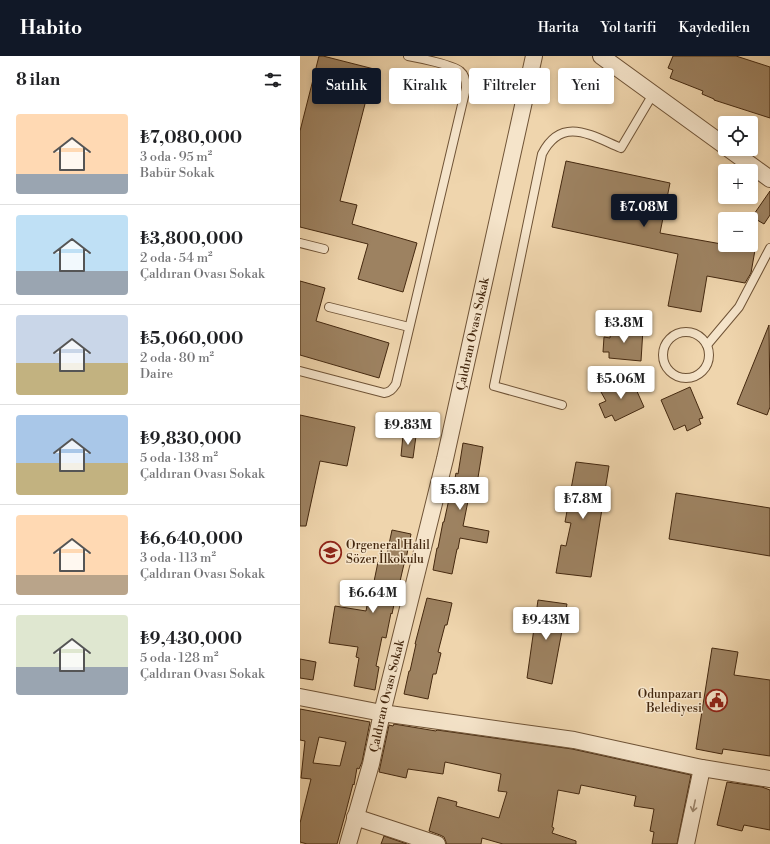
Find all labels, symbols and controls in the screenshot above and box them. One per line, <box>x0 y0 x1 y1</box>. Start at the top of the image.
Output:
text: Habito <box>20 16 82 40</box>
text: Harita <box>538 19 579 37</box>
text: Yol tarifi <box>601 19 657 37</box>
text: Kaydedilen <box>679 19 750 37</box>
chip: Satılık <box>312 68 381 104</box>
chip: Kiralık <box>389 68 461 104</box>
chip: Filtreler <box>469 68 550 104</box>
chip: Yeni <box>558 68 614 104</box>
text: 8 ilan <box>16 69 60 91</box>
icon: filters <box>262 69 284 91</box>
map controls <box>718 116 758 252</box>
button: locate <box>718 116 758 156</box>
text: ₺7,080,000 <box>140 127 242 149</box>
icon: home <box>48 130 96 178</box>
text: 3 oda · 95 m² <box>140 149 212 165</box>
button: + <box>718 164 758 204</box>
text: Babür Sokak <box>140 165 214 181</box>
pin: ₺7.08M <box>611 194 677 228</box>
text: ₺7.08M <box>620 199 668 215</box>
button: − <box>718 212 758 252</box>
text: ₺3,800,000 <box>140 228 243 250</box>
icon: home <box>48 231 96 279</box>
text: 2 oda · 54 m² <box>140 250 213 266</box>
text: Çaldıran Ovası Sokak <box>140 266 265 282</box>
street label: Çaldıran Ovası Sokak <box>453 275 492 392</box>
pin: ₺3.8M <box>596 310 652 344</box>
text: ₺3.8M <box>604 315 644 331</box>
text: ₺5,060,000 <box>140 328 243 350</box>
icon: home <box>48 331 96 379</box>
text: 2 oda · 80 m² <box>140 350 214 366</box>
text: Daire <box>140 366 173 382</box>
pin: ₺5.06M <box>588 366 654 400</box>
text: ₺5.06M <box>597 371 645 387</box>
pin: ₺9.83M <box>375 412 441 446</box>
text: ₺9.83M <box>384 417 432 433</box>
text: ₺9,830,000 <box>140 428 241 450</box>
icon: home <box>48 431 96 479</box>
text: 5 oda · 138 m² <box>140 450 218 466</box>
text: Çaldıran Ovası Sokak <box>140 466 265 482</box>
pin: ₺5.8M <box>432 477 488 511</box>
text: ₺5.8M <box>440 482 480 498</box>
pin: ₺7.8M <box>555 486 611 520</box>
text: ₺7.8M <box>564 491 602 507</box>
text: ₺6,640,000 <box>140 528 243 550</box>
icon: home <box>48 531 96 579</box>
place label: Orgeneral Halil Sözer İlkokulu <box>346 538 430 567</box>
school or university icon: Orgeneral Halil Sözer İlkokulu <box>318 539 344 565</box>
text: 3 oda · 113 m² <box>140 550 216 566</box>
text: Çaldıran Ovası Sokak <box>140 566 265 582</box>
pin: ₺6.64M <box>340 580 406 614</box>
text: ₺6.64M <box>349 585 397 601</box>
pin: ₺9.43M <box>513 607 579 641</box>
text: ₺9.43M <box>522 612 570 628</box>
text: ₺9,430,000 <box>140 628 242 650</box>
icon: home <box>48 631 96 679</box>
street label: Çaldıran Ovası Sokak <box>366 637 408 754</box>
text: 5 oda · 128 m² <box>140 650 218 666</box>
text: Çaldıran Ovası Sokak <box>140 666 265 682</box>
place label: Odunpazarı Belediyesi <box>638 687 702 716</box>
public building icon: Odunpazarı Belediyesi <box>704 688 730 714</box>
one-way arrow <box>690 799 697 812</box>

